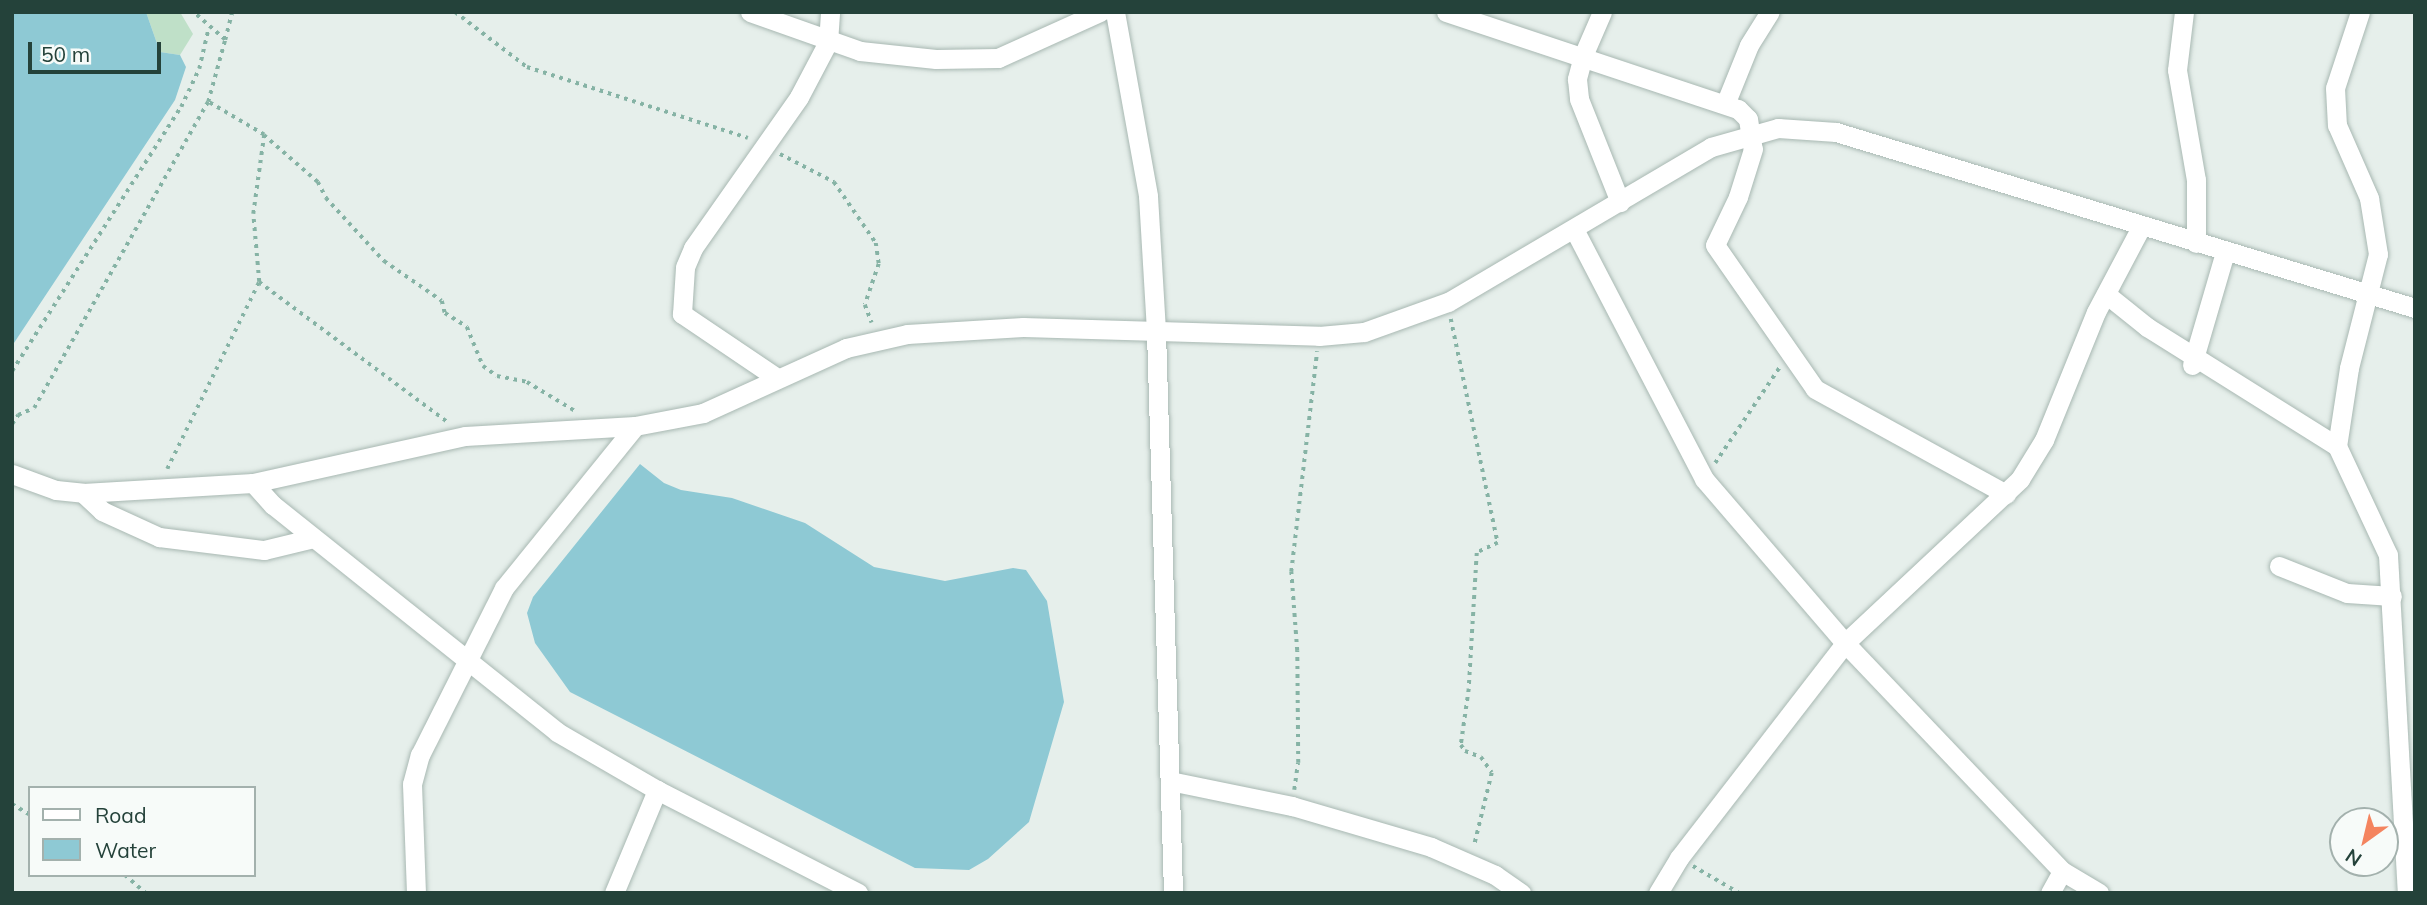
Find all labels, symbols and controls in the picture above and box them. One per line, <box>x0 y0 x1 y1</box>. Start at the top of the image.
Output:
scale bar <box>32 28 164 72</box>
text: 50 m <box>41 41 90 67</box>
legend <box>28 786 256 877</box>
text: Road <box>95 802 146 828</box>
north arrow <box>2329 807 2399 877</box>
text: Water <box>95 837 156 863</box>
text: N <box>2341 844 2366 872</box>

